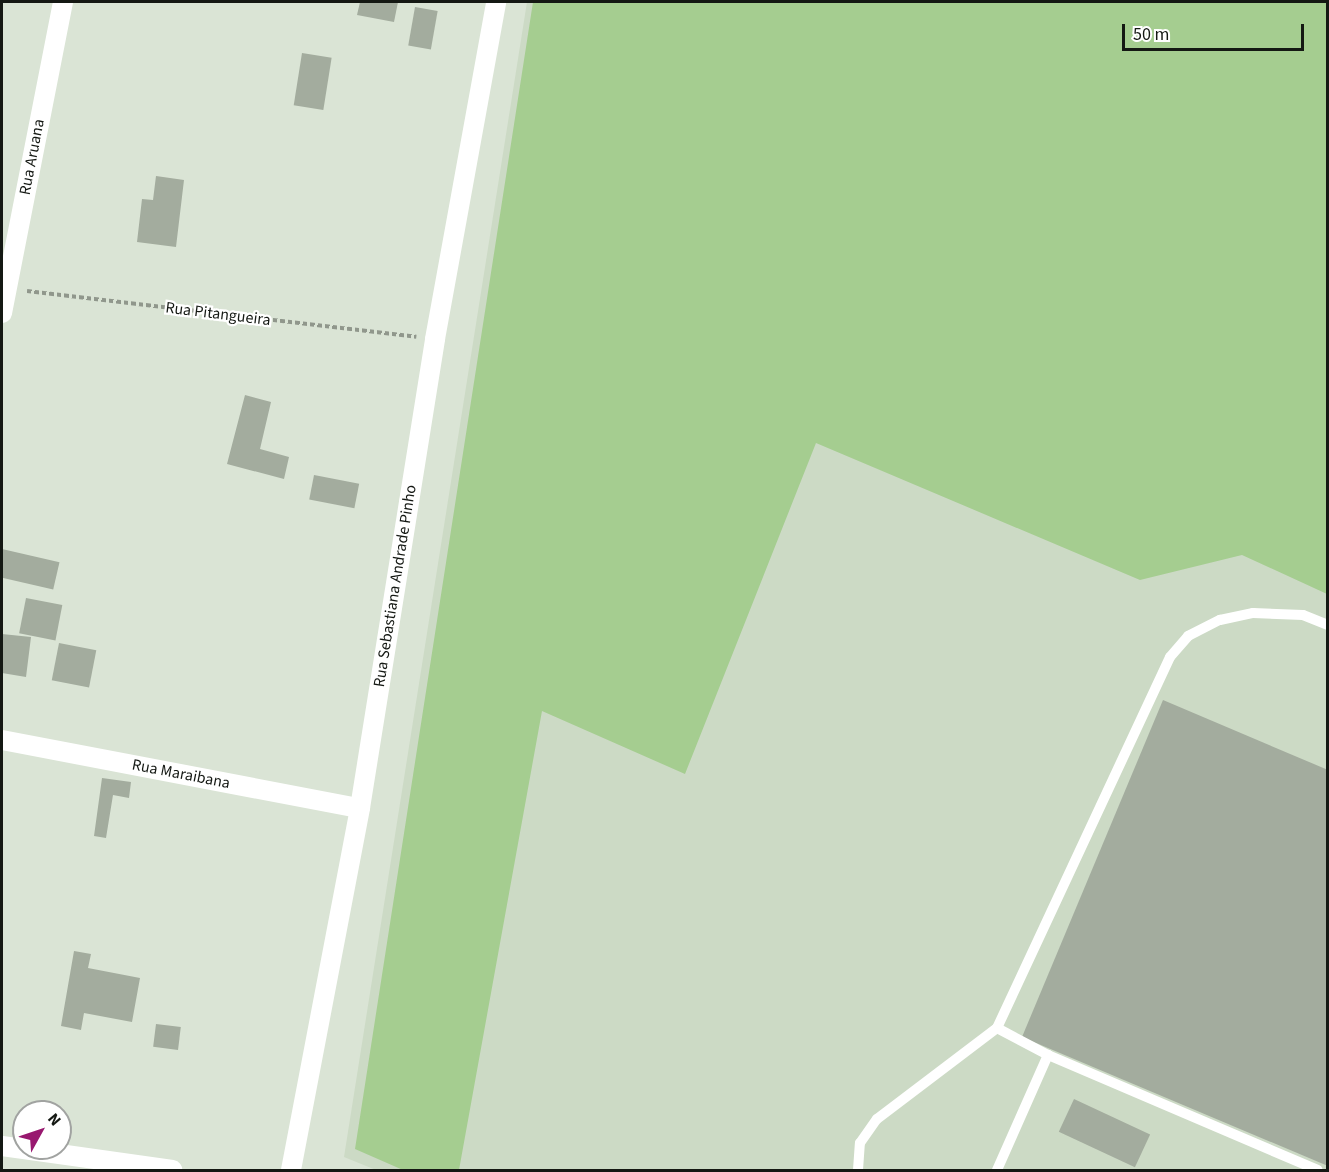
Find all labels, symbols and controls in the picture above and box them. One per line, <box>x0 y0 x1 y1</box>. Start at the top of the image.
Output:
scale bar <box>1125 12 1306 50</box>
text: 50 m <box>1133 22 1169 47</box>
street label: Rua Aruana <box>15 117 49 197</box>
street label: Rua Pitangueira <box>164 298 272 330</box>
street label: Rua Sebastiana Andrade Pinho <box>370 483 420 689</box>
street label: Rua Maraibana <box>130 755 232 793</box>
north arrow <box>12 1100 72 1160</box>
text: N <box>42 1109 66 1131</box>

